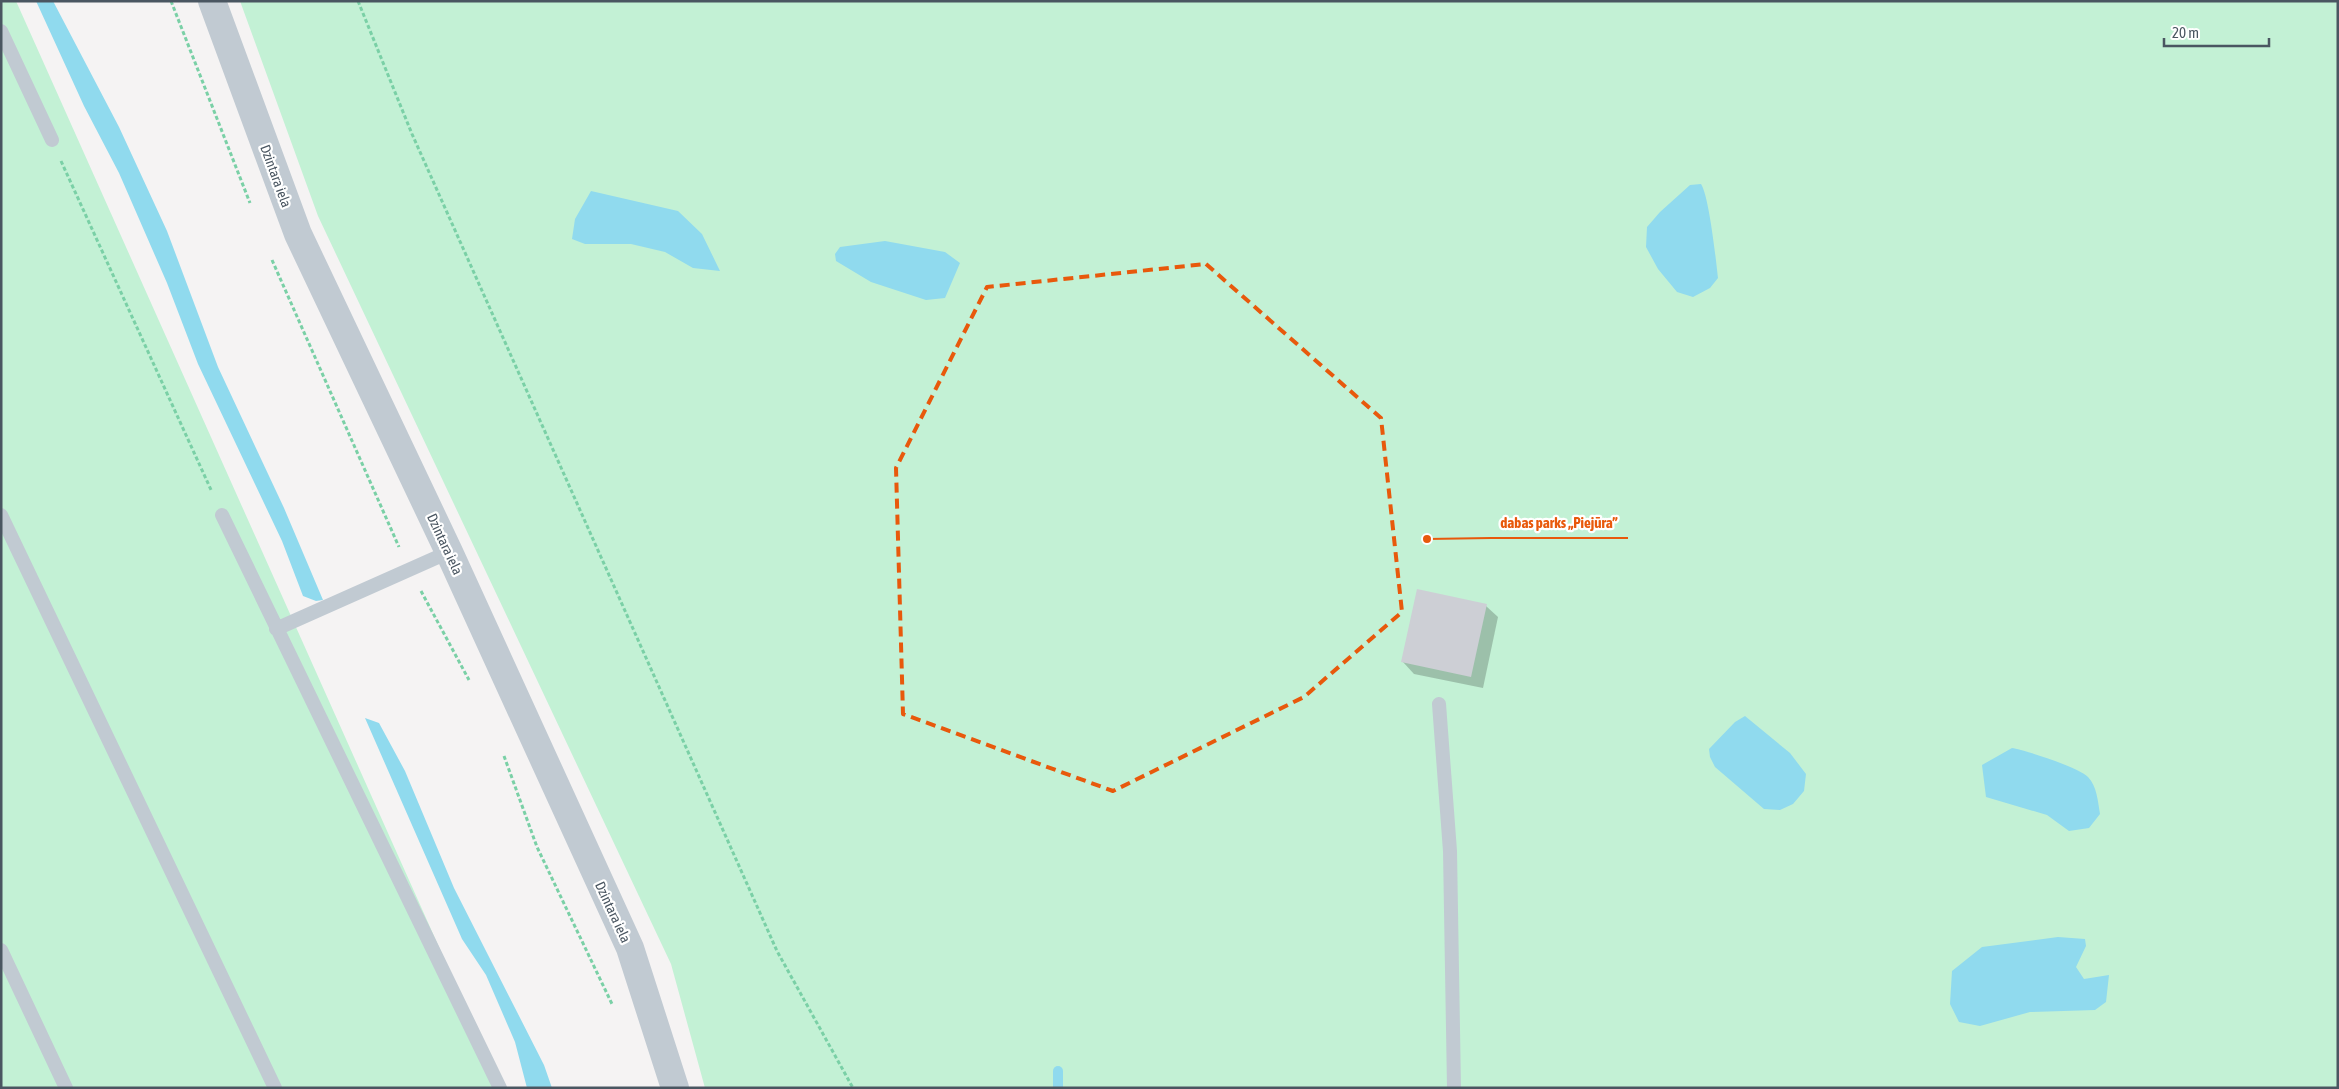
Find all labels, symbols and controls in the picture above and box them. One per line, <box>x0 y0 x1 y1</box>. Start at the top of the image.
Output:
scale bar <box>2164 15 2269 47</box>
text: 20 m <box>2172 24 2199 41</box>
street label: Dzintara iela <box>257 142 295 210</box>
callout: dabas parks „Piejūra” <box>1491 508 1628 538</box>
street label: Dzintara iela <box>424 511 466 577</box>
text: dabas parks „Piejūra” <box>1500 514 1619 531</box>
street label: Dzintara iela <box>592 879 634 945</box>

